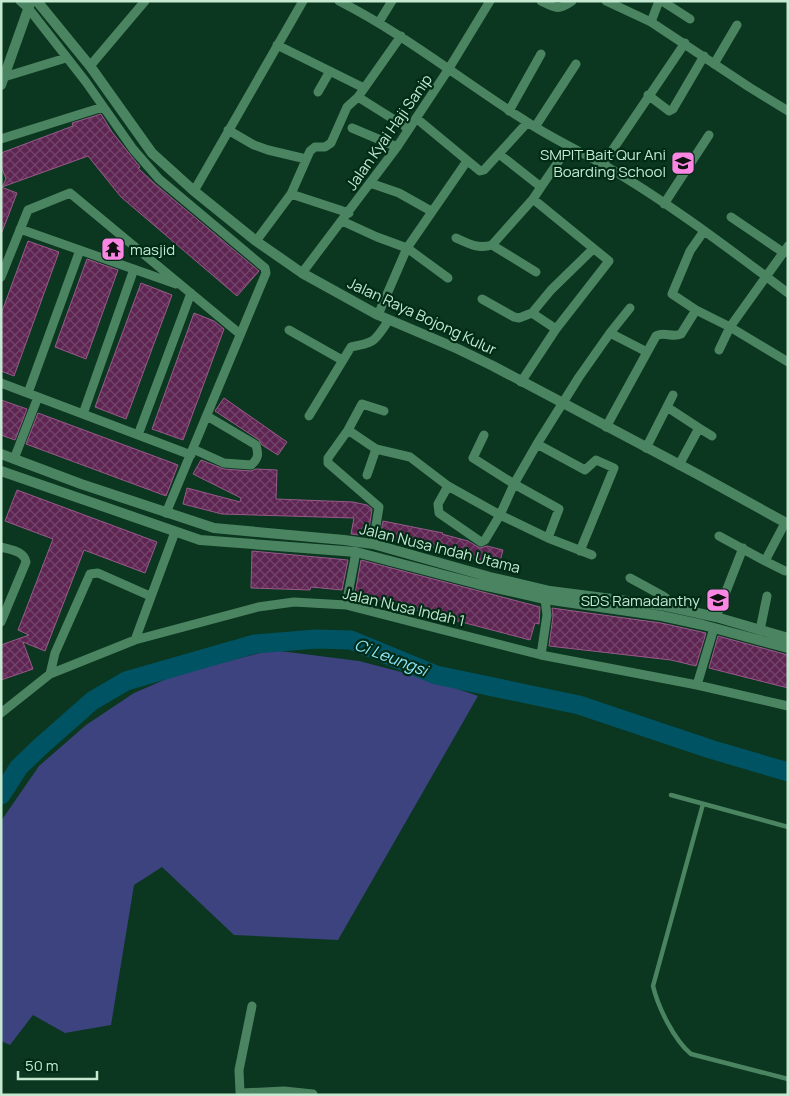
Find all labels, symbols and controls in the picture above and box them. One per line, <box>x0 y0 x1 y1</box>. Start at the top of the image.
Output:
street label: Jalan Kyai Haji Sanip <box>341 70 437 194</box>
place label: SMPIT Bait Qur Ani Boarding School <box>540 144 666 182</box>
school or university icon: SMPIT Bait Qur Ani Boarding School <box>670 150 696 176</box>
temple icon: masjid <box>100 236 126 262</box>
place label: masjid <box>130 239 175 260</box>
street label: Jalan Raya Bojong Kulur <box>344 272 500 360</box>
street label: Jalan Nusa Indah Utama <box>357 518 523 578</box>
street label: Jalan Nusa Indah 1 <box>341 583 467 631</box>
school or university icon: SDS Ramadanthy <box>705 587 731 613</box>
place label: SDS Ramadanthy <box>581 590 700 611</box>
water label: Ci Leungsi <box>351 633 433 682</box>
scale bar <box>18 1048 96 1080</box>
text: 50 m <box>25 1055 59 1076</box>

